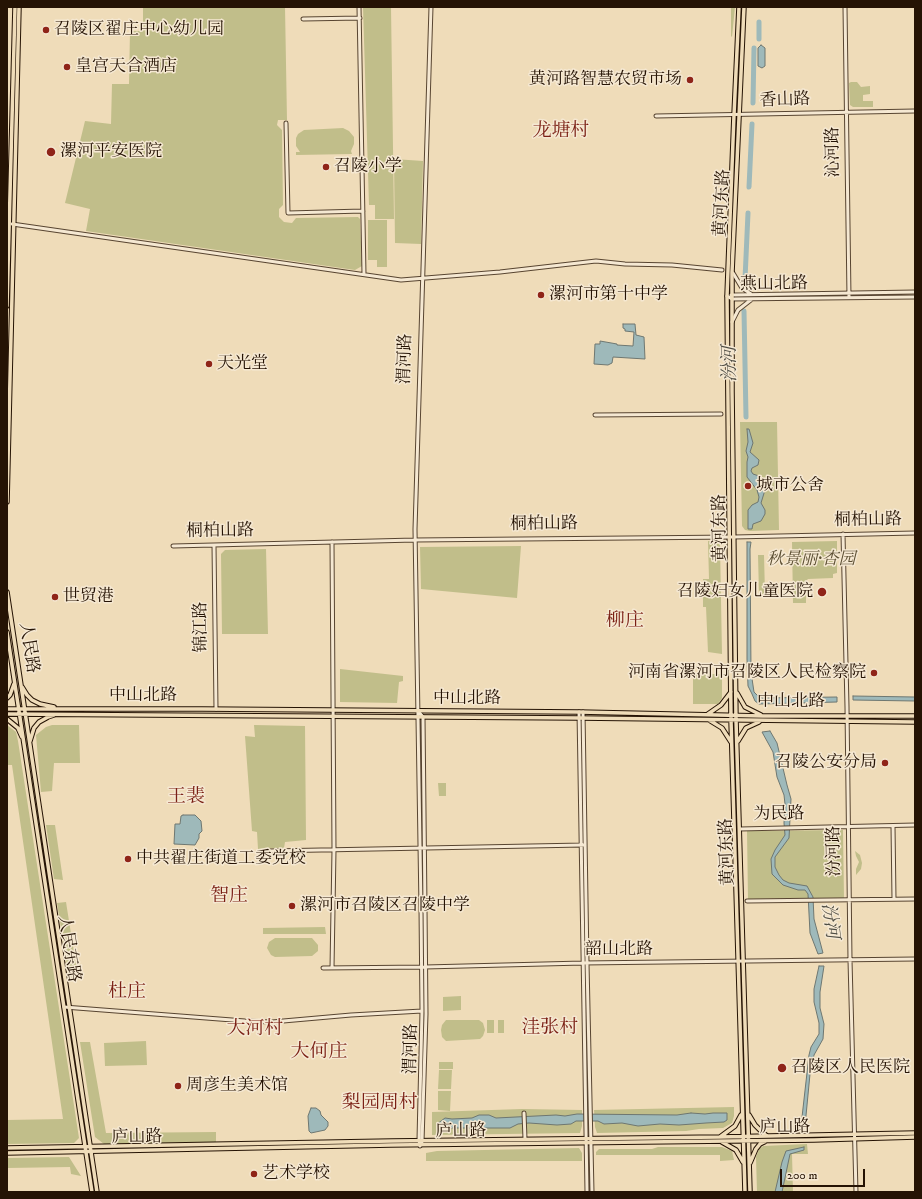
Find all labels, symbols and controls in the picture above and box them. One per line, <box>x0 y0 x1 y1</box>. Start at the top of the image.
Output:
place label: 召陵区翟庄中心幼儿园 <box>54 20 224 40</box>
marker: 召陵区翟庄中心幼儿园 <box>41 25 51 35</box>
place label: 皇宫天合酒店 <box>75 57 177 77</box>
marker: 皇宫天合酒店 <box>62 62 72 72</box>
place label: 黄河路智慧农贸市场 <box>529 70 682 90</box>
marker: 黄河路智慧农贸市场 <box>685 75 695 85</box>
street label: 香山路 <box>759 90 811 112</box>
district label: 龙塘村 <box>533 121 589 143</box>
street label: 沁河路 <box>823 126 845 178</box>
place label: 漯河平安医院 <box>60 142 162 162</box>
marker: 漯河平安医院 <box>45 146 57 158</box>
place label: 召陵小学 <box>334 157 402 177</box>
marker: 召陵小学 <box>321 162 331 172</box>
street label: 黄河东路 <box>711 169 735 237</box>
street label: 燕山北路 <box>740 274 808 296</box>
place label: 漯河市第十中学 <box>549 285 668 305</box>
marker: 漯河市第十中学 <box>536 290 546 300</box>
street label: 渭河路 <box>395 333 417 385</box>
water label: 汾河 <box>720 346 742 382</box>
place label: 天光堂 <box>217 354 268 374</box>
marker: 天光堂 <box>204 359 214 369</box>
place label: 城市公舍 <box>756 476 824 496</box>
marker: 城市公舍 <box>743 481 753 491</box>
street label: 黄河东路 <box>710 494 732 562</box>
street label: 桐柏山路 <box>834 510 902 532</box>
street label: 桐柏山路 <box>510 514 578 536</box>
street label: 桐柏山路 <box>186 521 254 543</box>
park label: 秋景丽·杏园 <box>766 550 856 570</box>
place label: 召陵妇女儿童医院 <box>677 582 813 602</box>
marker: 召陵妇女儿童医院 <box>816 586 828 598</box>
place label: 世贸港 <box>63 587 114 607</box>
marker: 世贸港 <box>50 592 60 602</box>
street label: 锦江路 <box>191 601 213 653</box>
district label: 柳庄 <box>606 611 644 633</box>
street label: 人民路 <box>14 621 42 675</box>
place label: 河南省漯河市召陵区人民检察院 <box>628 663 866 683</box>
marker: 河南省漯河市召陵区人民检察院 <box>869 668 879 678</box>
street label: 中山北路 <box>109 686 177 706</box>
street label: 中山北路 <box>433 689 501 709</box>
street label: 中山北路 <box>757 692 825 712</box>
place label: 召陵公安分局 <box>775 753 877 773</box>
marker: 召陵公安分局 <box>880 758 890 768</box>
district label: 王裴 <box>167 787 205 809</box>
street label: 为民路 <box>753 804 805 826</box>
street label: 黄河东路 <box>717 818 739 886</box>
street label: 汾河路 <box>824 825 846 877</box>
place label: 中共翟庄街道工委党校 <box>136 849 306 869</box>
marker: 中共翟庄街道工委党校 <box>123 854 133 864</box>
district label: 智庄 <box>210 886 248 908</box>
place label: 漯河市召陵区召陵中学 <box>300 896 470 916</box>
marker: 漯河市召陵区召陵中学 <box>287 901 297 911</box>
water label: 汾河 <box>816 902 842 940</box>
street label: 人民东路 <box>53 914 83 984</box>
street label: 韶山北路 <box>585 940 653 960</box>
district label: 杜庄 <box>108 982 146 1004</box>
district label: 洼张村 <box>522 1018 578 1040</box>
district label: 大河村 <box>227 1019 283 1041</box>
street label: 渭河路 <box>401 1023 423 1075</box>
district label: 大何庄 <box>291 1042 347 1064</box>
place label: 召陵区人民医院 <box>791 1058 910 1078</box>
marker: 召陵区人民医院 <box>776 1062 788 1074</box>
place label: 周彦生美术馆 <box>186 1076 288 1096</box>
marker: 周彦生美术馆 <box>173 1081 183 1091</box>
district label: 梨园周村 <box>342 1093 418 1115</box>
street label: 庐山路 <box>759 1117 811 1139</box>
street label: 庐山路 <box>435 1121 487 1143</box>
street label: 庐山路 <box>111 1127 163 1149</box>
scale bar <box>782 1161 867 1187</box>
place label: 艺术学校 <box>262 1164 330 1184</box>
text: 200 m <box>787 1168 817 1183</box>
marker: 艺术学校 <box>249 1169 259 1179</box>

